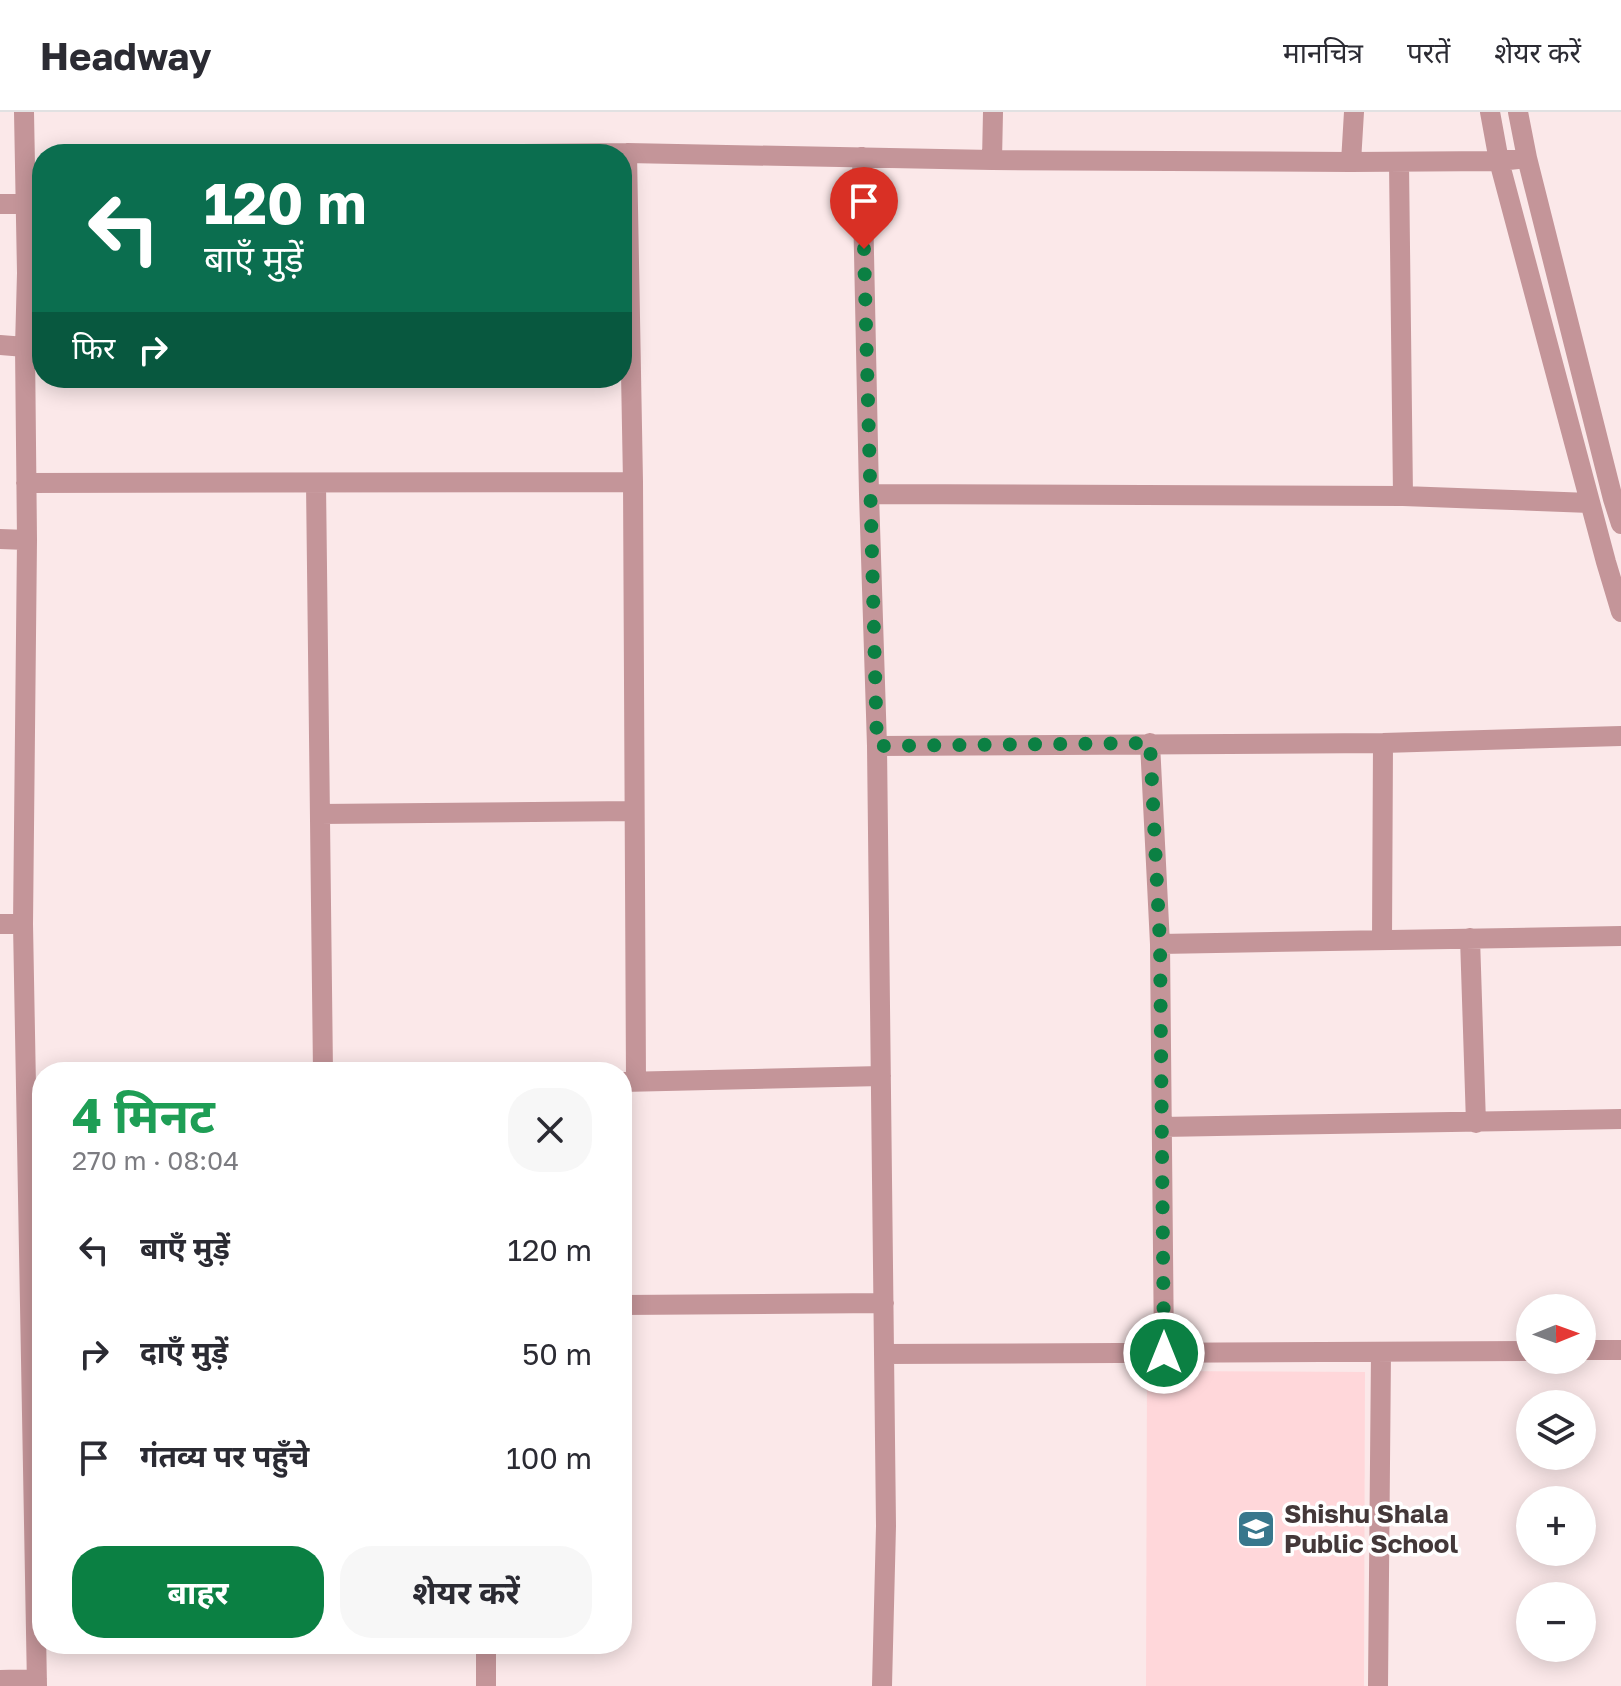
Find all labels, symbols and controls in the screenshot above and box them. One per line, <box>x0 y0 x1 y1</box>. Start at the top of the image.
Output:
text: Headway <box>40 33 212 78</box>
text: मानचित्र <box>1283 36 1363 69</box>
text: परतें <box>1407 36 1450 69</box>
text: शेयर करें <box>1494 36 1581 69</box>
pin <box>830 167 898 249</box>
text: 120 m <box>204 169 366 236</box>
icon: left <box>72 176 176 280</box>
icon: arrive <box>842 179 886 223</box>
text: बाएँ मुड़ें <box>204 237 304 280</box>
icon: right <box>131 328 175 372</box>
text: फिर <box>72 330 115 366</box>
text: 4 मिनट <box>72 1086 215 1144</box>
button: close <box>508 1088 592 1172</box>
text: 270 m · 08:04 <box>72 1145 239 1176</box>
icon: left <box>72 1228 116 1272</box>
text: बाएँ मुड़ें <box>140 1230 230 1266</box>
text: 120 m <box>507 1232 592 1268</box>
north arrow <box>1516 1294 1596 1374</box>
map controls <box>1516 1294 1596 1662</box>
position arrow <box>1122 1311 1206 1395</box>
icon: right <box>72 1332 116 1376</box>
text: दाएँ मुड़ें <box>140 1334 228 1370</box>
text: 50 m <box>522 1336 592 1372</box>
button: layers <box>1516 1390 1596 1470</box>
icon: arrive <box>72 1436 116 1480</box>
text: गंतव्य पर पहुँचे <box>140 1438 309 1474</box>
text: 100 m <box>506 1440 592 1476</box>
button: + <box>1516 1486 1596 1566</box>
place label: Shishu Shala Public School <box>1284 1498 1458 1559</box>
school or university icon: Shishu Shala Public School <box>1235 1508 1277 1550</box>
button: बाहर <box>72 1546 324 1638</box>
button: शेयर करें <box>340 1546 592 1638</box>
button: − <box>1516 1582 1596 1662</box>

